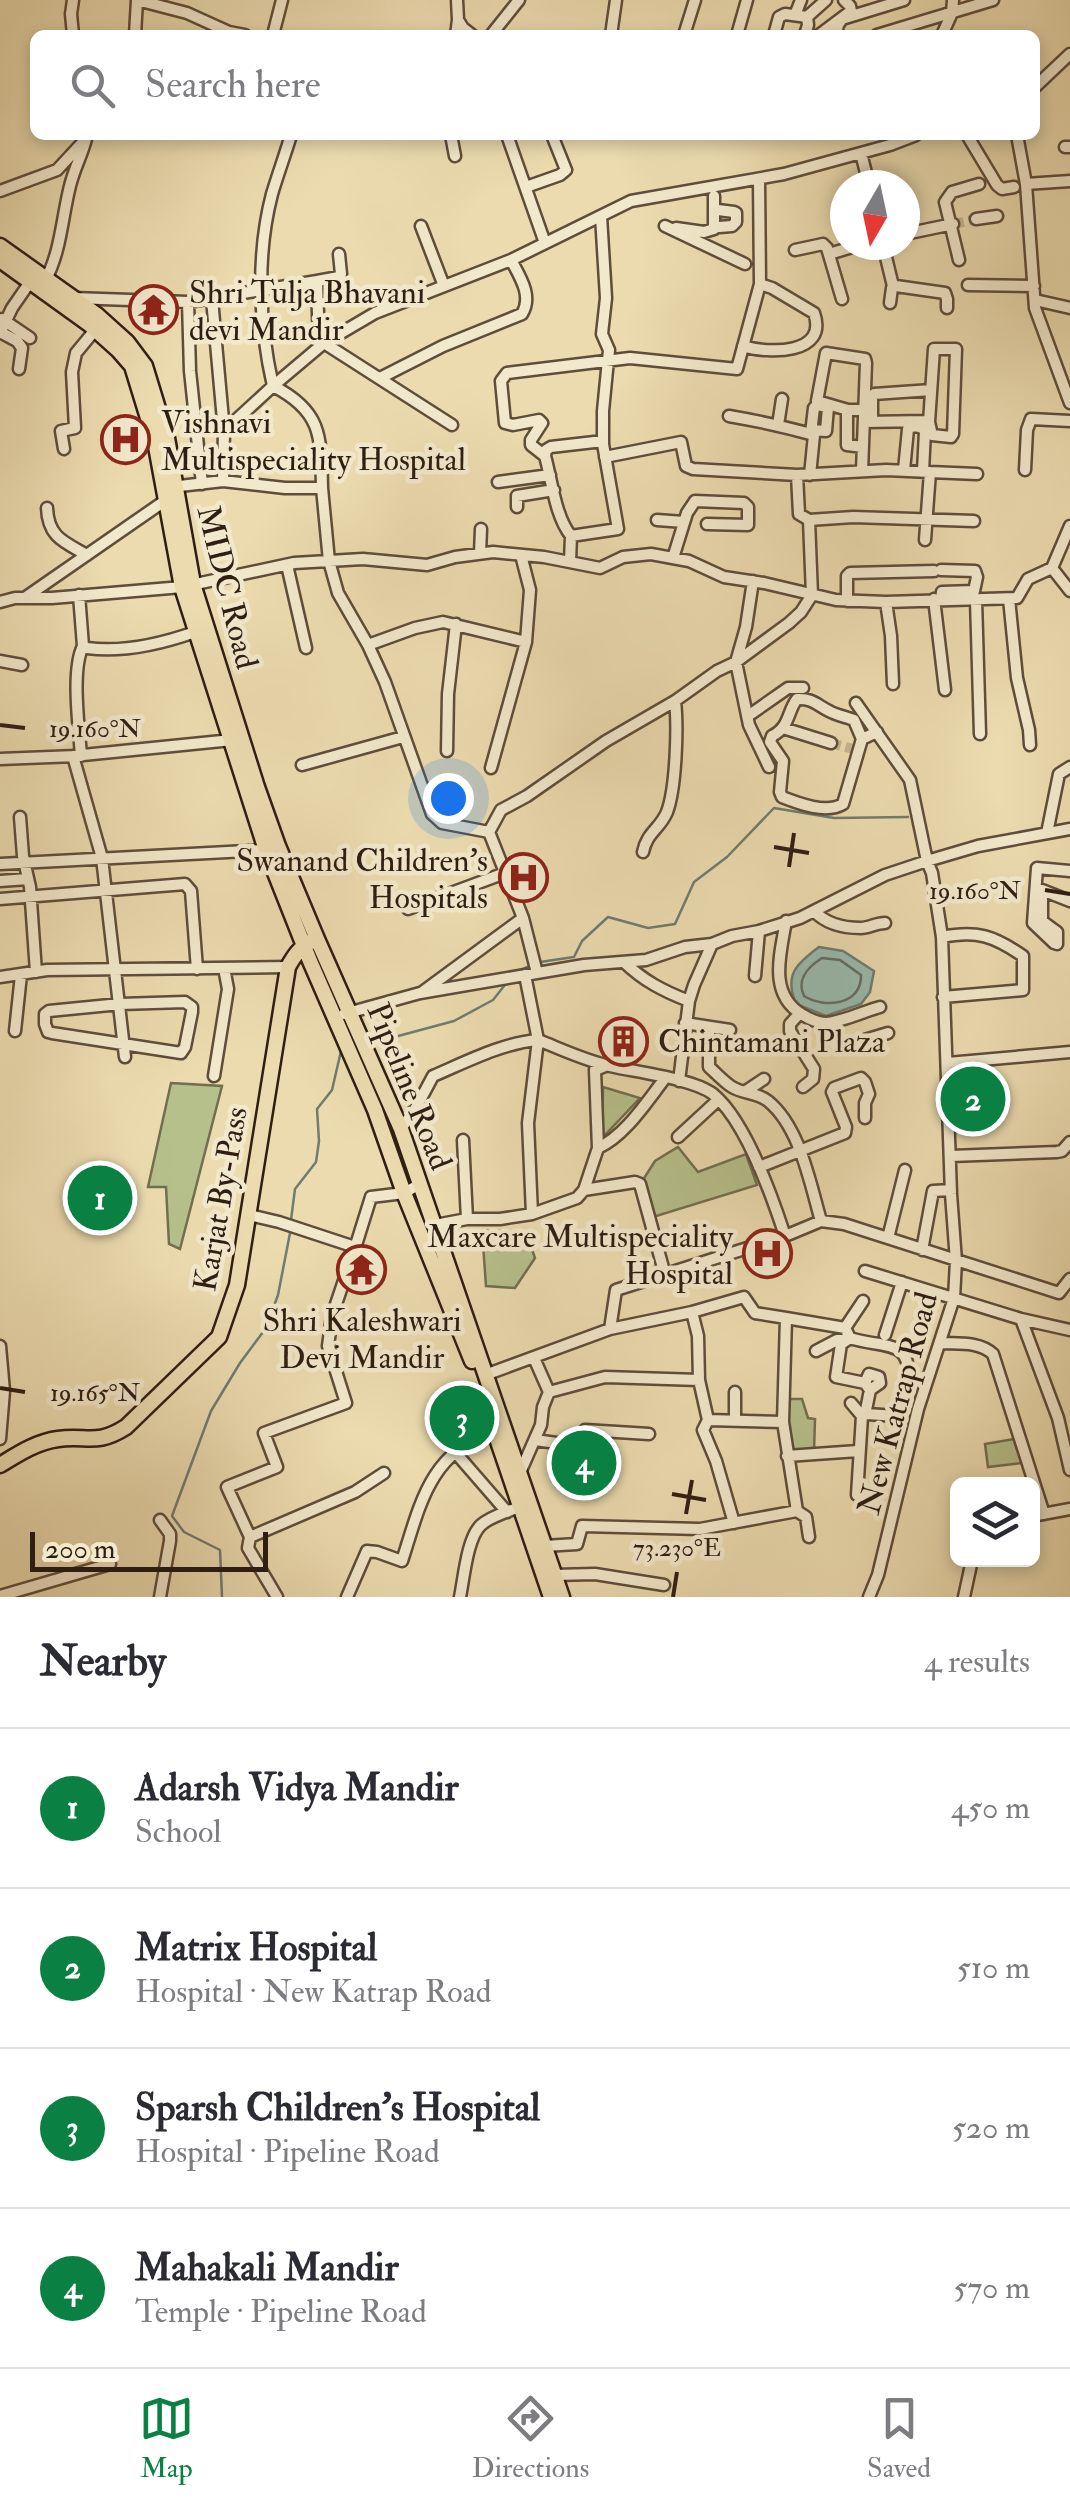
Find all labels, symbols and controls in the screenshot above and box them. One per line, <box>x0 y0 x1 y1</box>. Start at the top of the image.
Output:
search box <box>30 30 1040 140</box>
icon: search <box>65 58 120 113</box>
text: Search here <box>145 61 321 109</box>
north arrow <box>830 170 920 260</box>
place label: Shri Tulja Bhavani devi Mandir <box>189 273 425 350</box>
temple icon: Shri Tulja Bhavani devi Mandir <box>128 284 180 336</box>
place label: Vishnavi Multispeciality Hospital <box>161 403 466 480</box>
hospital icon: Vishnavi Multispeciality Hospital <box>100 414 152 466</box>
street label: MIDC Road <box>187 501 267 673</box>
text: 19.160°N <box>49 714 142 745</box>
your location <box>423 773 474 824</box>
place label: Swanand Children's Hospitals <box>236 841 488 918</box>
hospital icon: Swanand Children's Hospitals <box>497 852 549 904</box>
text: 19.160°N <box>929 876 1022 907</box>
street label: Pipeline Road <box>357 997 461 1176</box>
building icon: Chintamani Plaza <box>597 1015 649 1067</box>
place label: Chintamani Plaza <box>658 1022 886 1062</box>
pin: 2 <box>940 1062 1006 1136</box>
street label: Karjat By-Pass <box>185 1104 257 1295</box>
pin: 1 <box>68 1160 132 1236</box>
place label: Maxcare Multispeciality Hospital <box>427 1217 734 1294</box>
hospital icon: Maxcare Multispeciality Hospital <box>742 1228 794 1280</box>
temple icon: Shri Kaleshwari Devi Mandir <box>336 1244 388 1296</box>
street label: New Katrap Road <box>849 1287 947 1519</box>
place label: Shri Kaleshwari Devi Mandir <box>262 1301 462 1378</box>
text: 19.165°N <box>50 1378 141 1409</box>
pin: 3 <box>430 1380 494 1456</box>
pin: 4 <box>552 1426 616 1500</box>
map controls <box>950 1477 1040 1567</box>
button: layers <box>950 1477 1040 1567</box>
scale bar <box>30 1527 268 1572</box>
text: 200 m <box>45 1532 116 1567</box>
text: 73.230°E <box>633 1533 721 1564</box>
text: Nearby <box>40 1636 166 1688</box>
text: 4 results <box>924 1642 1030 1682</box>
text: Adarsh Vidya Mandir <box>135 1764 459 1812</box>
text: 1 <box>67 1788 78 1828</box>
text: 450 m <box>951 1788 1030 1828</box>
text: School <box>135 1812 221 1852</box>
text: Matrix Hospital <box>135 1924 377 1972</box>
text: 2 <box>64 1948 81 1988</box>
text: 510 m <box>957 1948 1030 1988</box>
text: Hospital · New Katrap Road <box>135 1972 492 2012</box>
text: Sparsh Children's Hospital <box>135 2084 540 2132</box>
text: 3 <box>66 2108 79 2148</box>
text: 520 m <box>952 2108 1030 2148</box>
text: Hospital · Pipeline Road <box>135 2132 440 2172</box>
text: Mahakali Mandir <box>135 2244 399 2292</box>
text: 4 <box>64 2268 81 2308</box>
text: 570 m <box>953 2268 1030 2308</box>
text: Temple · Pipeline Road <box>135 2292 427 2332</box>
tab: Map <box>139 2391 194 2486</box>
tab: Directions <box>472 2391 589 2486</box>
tab: Saved <box>867 2391 931 2486</box>

